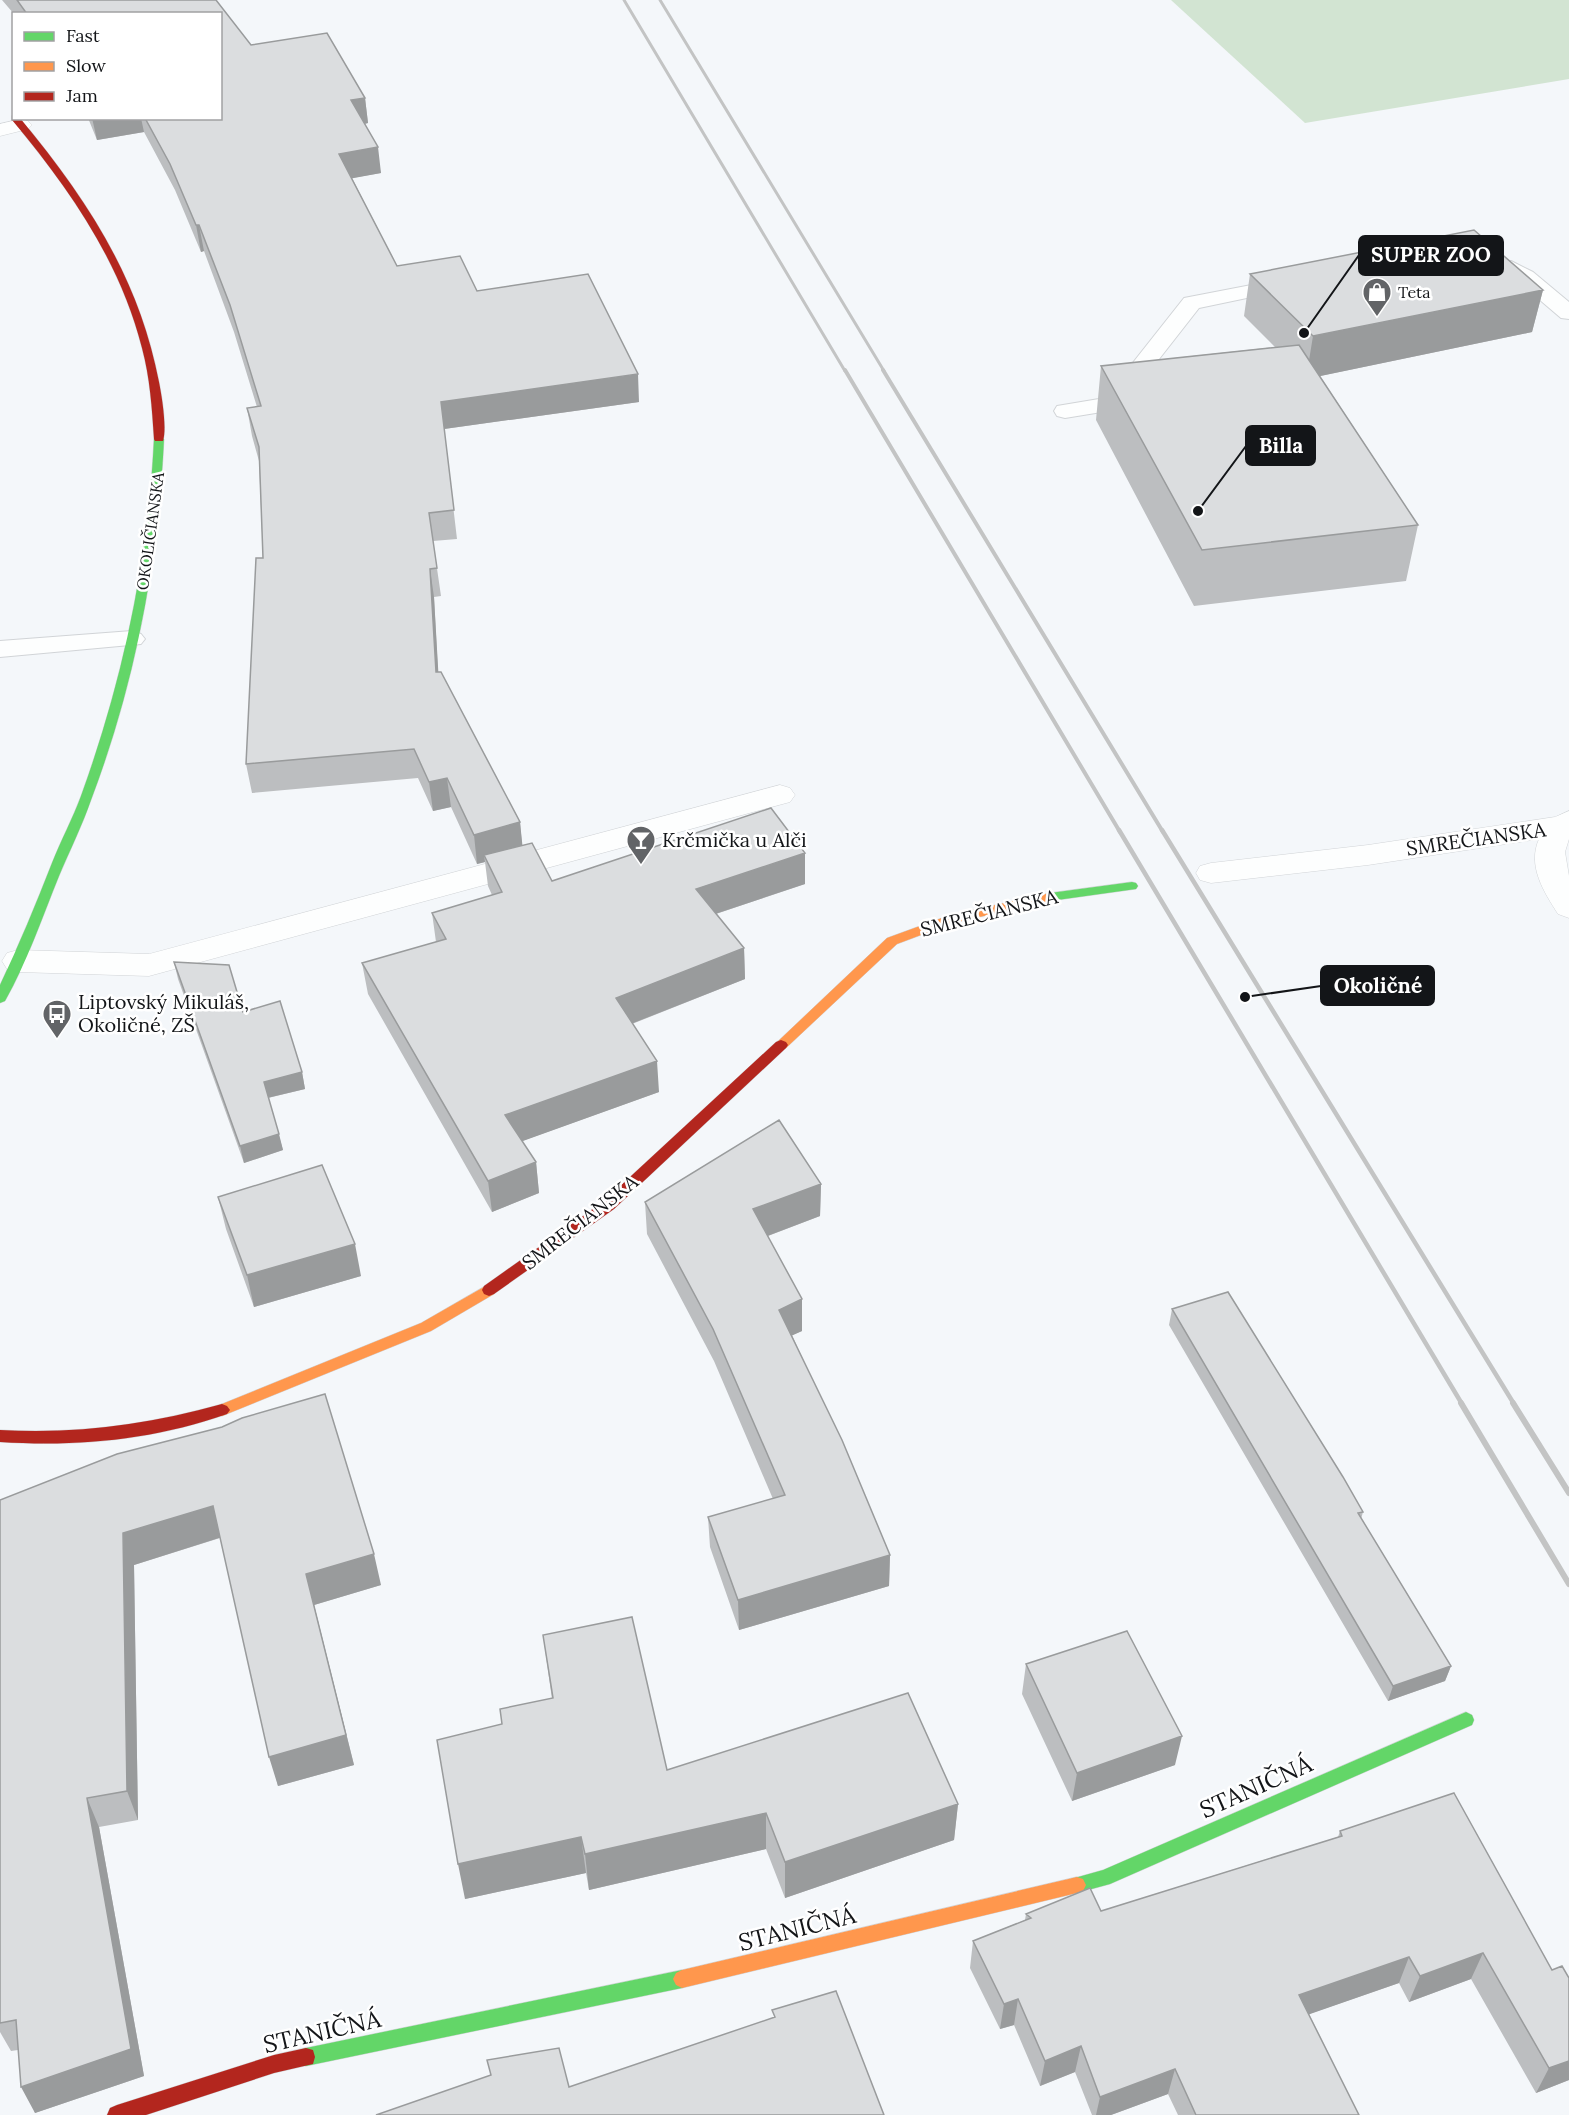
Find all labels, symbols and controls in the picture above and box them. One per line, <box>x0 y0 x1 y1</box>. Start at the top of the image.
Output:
legend <box>12 12 222 120</box>
text: Fast <box>66 24 100 47</box>
text: Slow <box>66 54 106 77</box>
text: Jam <box>65 84 98 107</box>
callout: SUPER ZOO <box>1359 236 1503 275</box>
text: SUPER ZOO <box>1371 241 1491 268</box>
shop icon: Teta <box>1361 276 1393 318</box>
place label: Teta <box>1398 282 1430 302</box>
callout: Billa <box>1246 426 1315 465</box>
text: Billa <box>1259 432 1303 459</box>
street label: OKOLIČIANSKA <box>132 470 168 591</box>
street label: SMREČIANSKA <box>1405 816 1548 861</box>
bar icon: Krčmička u Alči <box>625 824 657 866</box>
place label: Krčmička u Alči <box>662 827 807 852</box>
street label: SMREČIANSKA <box>918 883 1061 942</box>
callout: Okoličné <box>1321 966 1434 1005</box>
text: Okoličné <box>1334 972 1422 999</box>
place label: Liptovský Mikuláš, Okoličné, ZŠ <box>78 989 249 1037</box>
bus stop icon: Liptovský Mikuláš, Okoličné, ZŠ <box>41 998 73 1040</box>
street label: SMREČIANSKA <box>517 1168 643 1275</box>
street label: STANIČNÁ <box>1194 1747 1318 1825</box>
street label: STANIČNÁ <box>735 1898 860 1958</box>
street label: STANIČNÁ <box>260 2002 385 2060</box>

